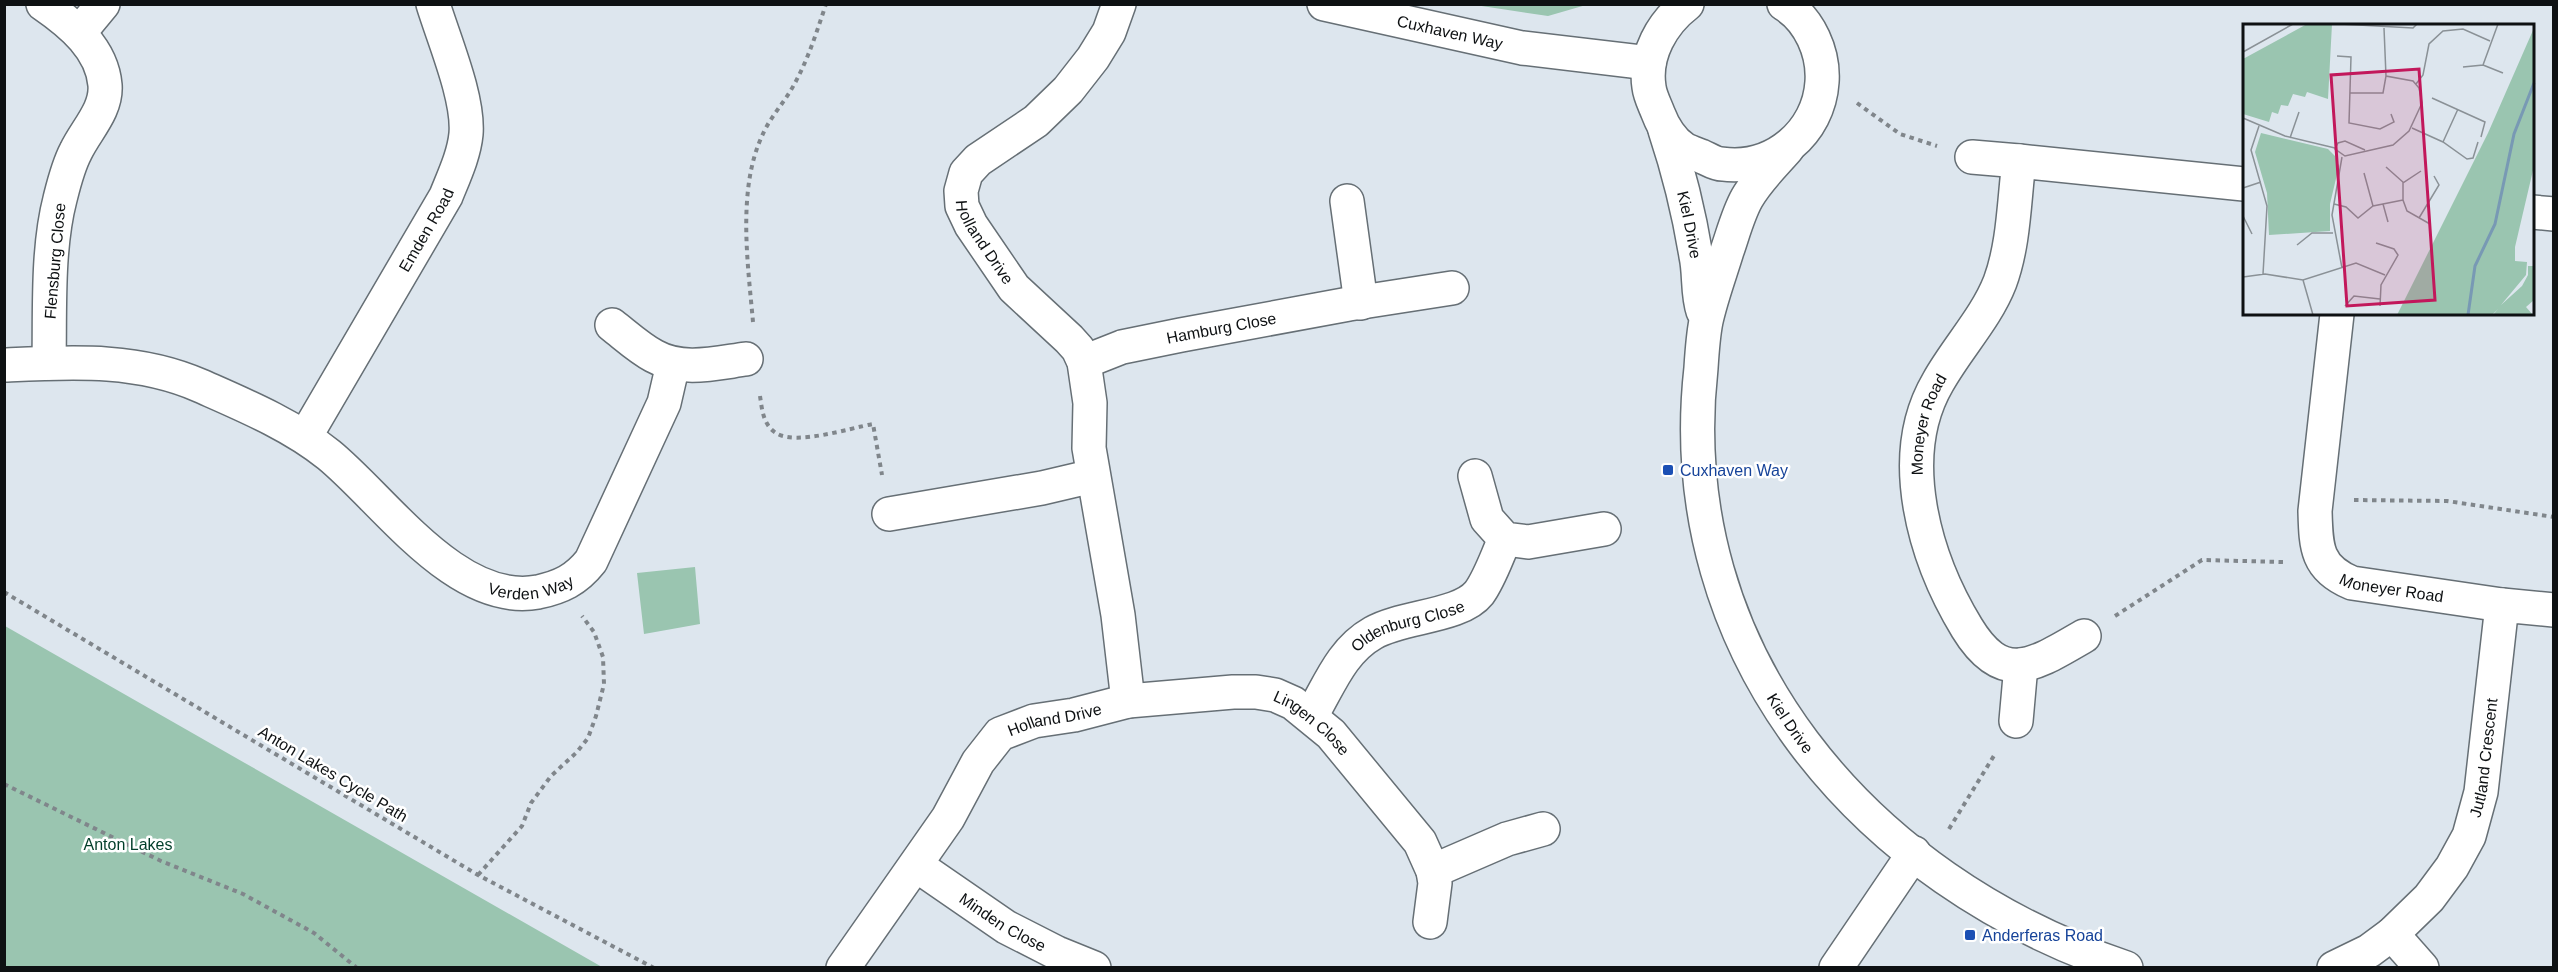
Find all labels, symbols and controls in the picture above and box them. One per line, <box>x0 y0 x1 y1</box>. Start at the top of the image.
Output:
street label: Cuxhaven Way <box>1395 12 1504 52</box>
inset map <box>2243 24 2534 315</box>
street label: Emden Road <box>395 186 457 274</box>
street label: Kiel Drive <box>1675 189 1705 260</box>
street label: Holland Drive <box>953 200 1017 287</box>
street label: Flensburg Close <box>41 202 69 320</box>
street label: Hamburg Close <box>1165 309 1278 346</box>
street label: Moneyer Road <box>1908 371 1949 475</box>
place label: Cuxhaven Way <box>1680 462 1788 479</box>
marker: Cuxhaven Way <box>1661 463 1675 477</box>
street label: Moneyer Road <box>2337 570 2445 605</box>
street label: Verden Way <box>486 572 576 602</box>
street label: Oldenburg Close <box>1347 597 1467 655</box>
street label: Lingen Close <box>1271 687 1353 758</box>
street label: Kiel Drive <box>1764 690 1817 756</box>
street label: Jutland Crescent <box>2466 697 2500 819</box>
street label: Holland Drive <box>1005 700 1103 739</box>
street label: Anton Lakes Cycle Path <box>255 723 411 825</box>
park label: Anton Lakes <box>84 836 172 853</box>
street label: Minden Close <box>957 889 1049 954</box>
place label: Anderferas Road <box>1982 927 2103 944</box>
marker: Anderferas Road <box>1963 928 1977 942</box>

